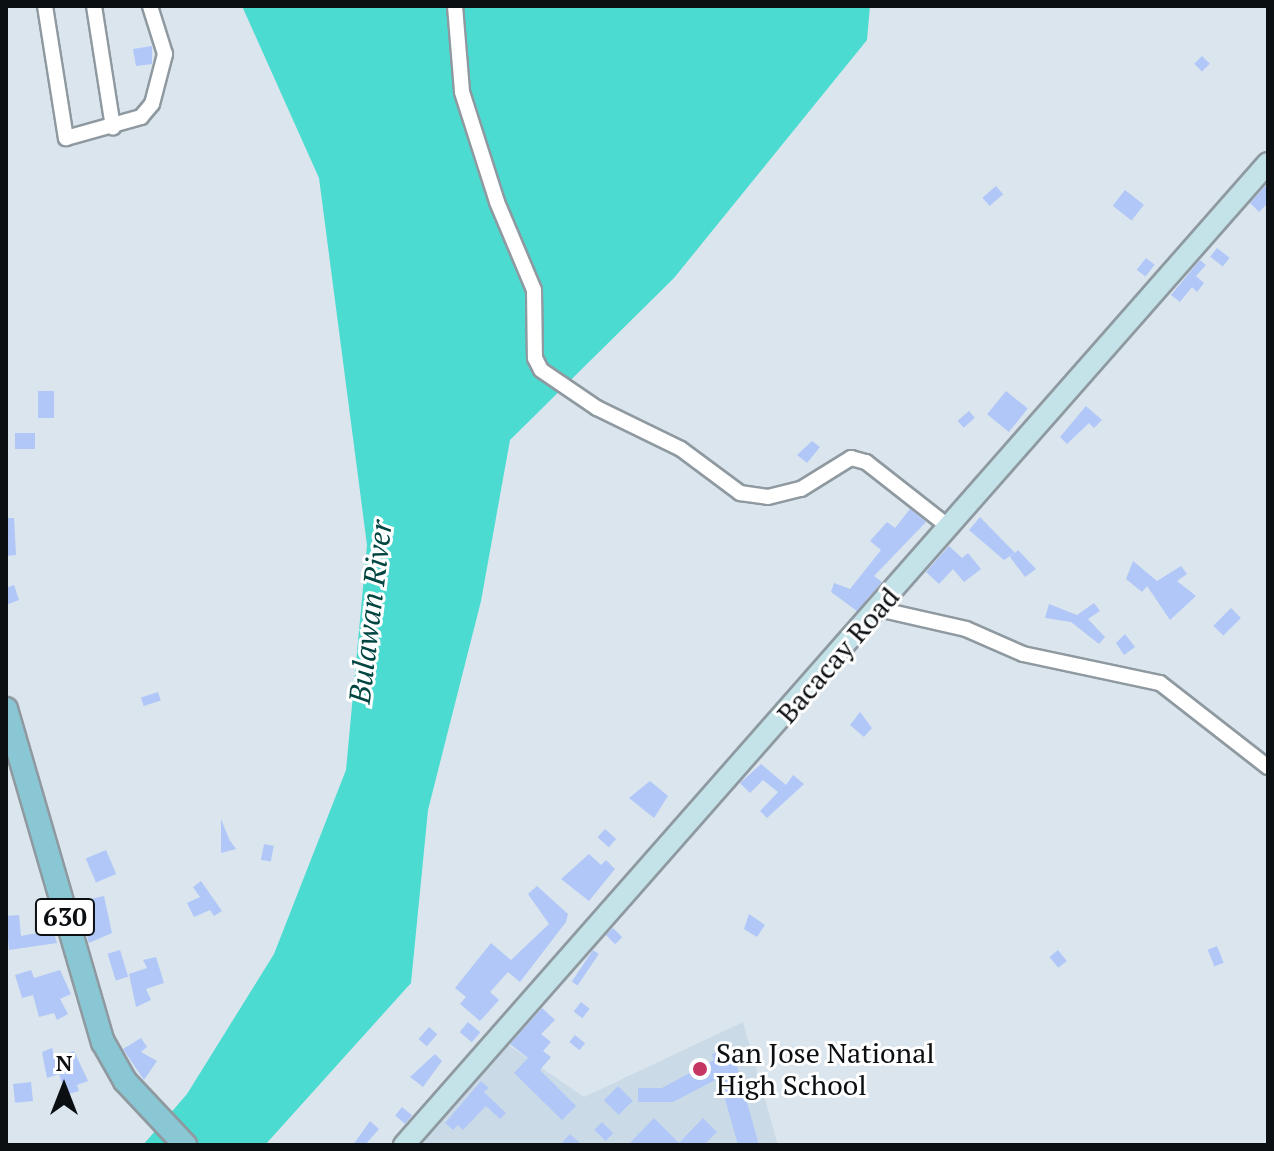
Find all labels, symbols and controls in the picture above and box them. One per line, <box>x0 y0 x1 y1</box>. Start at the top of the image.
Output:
water label: Bulawan River <box>341 518 399 706</box>
street label: Bacacay Road <box>770 580 906 730</box>
road number: 630 <box>33 895 97 939</box>
place label: San Jose National High School <box>716 1036 935 1102</box>
north arrow <box>24 1047 104 1127</box>
text: N <box>56 1048 72 1077</box>
marker: San Jose National High School <box>691 1060 709 1078</box>

